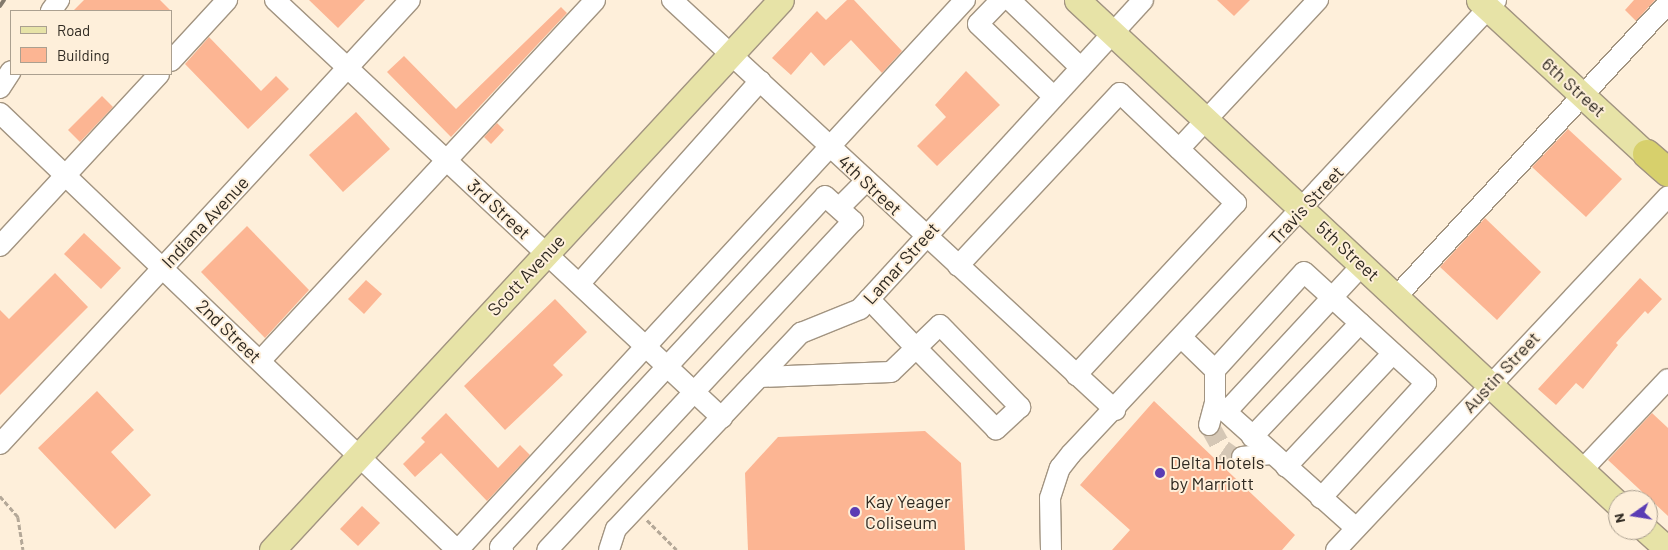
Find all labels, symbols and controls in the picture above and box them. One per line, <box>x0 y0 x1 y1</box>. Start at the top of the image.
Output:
legend <box>10 10 172 75</box>
text: Road <box>57 21 90 39</box>
text: Building <box>57 46 110 64</box>
street label: 6th Street <box>1538 53 1610 121</box>
street label: 4th Street <box>834 150 906 220</box>
street label: Travis Street <box>1264 161 1348 249</box>
street label: Indiana Avenue <box>157 172 253 272</box>
street label: 3rd Street <box>463 174 535 244</box>
street label: 5th Street <box>1312 216 1384 286</box>
street label: Lamar Street <box>859 218 943 308</box>
street label: Scott Avenue <box>483 230 569 320</box>
street label: 2nd Street <box>192 295 266 367</box>
street label: Austin Street <box>1458 327 1544 417</box>
place label: Delta Hotels by Marriott <box>1170 452 1264 494</box>
marker: Delta Hotels by Marriott <box>1154 467 1166 479</box>
north arrow <box>1608 490 1658 540</box>
place label: Kay Yeager Coliseum <box>865 491 951 534</box>
marker: Kay Yeager Coliseum <box>849 506 861 518</box>
text: N <box>1610 512 1628 525</box>

